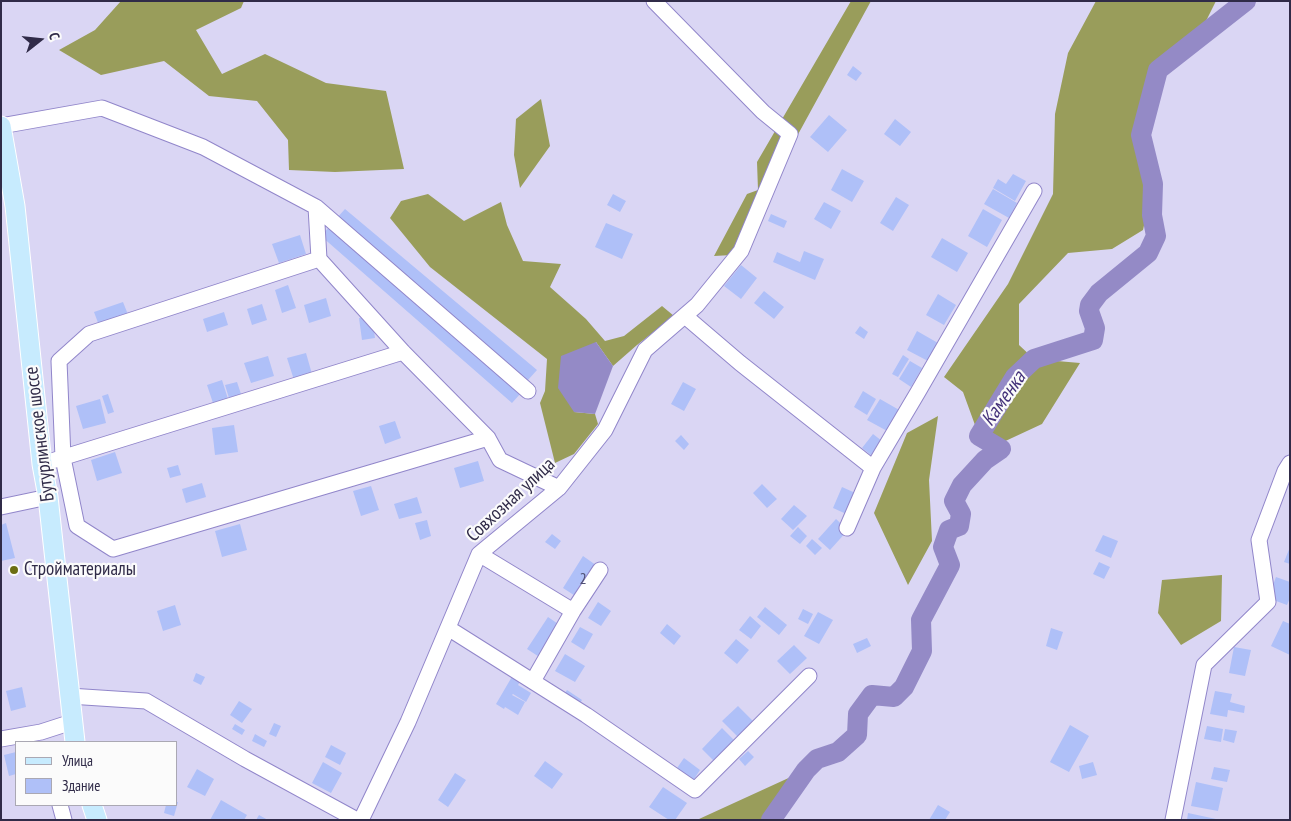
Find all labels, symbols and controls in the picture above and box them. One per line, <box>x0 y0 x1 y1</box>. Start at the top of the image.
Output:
north arrow <box>15 15 65 65</box>
text: С <box>45 30 64 41</box>
street label: Бутурлинское шоссе <box>20 365 60 503</box>
water label: Каменка <box>977 367 1031 431</box>
street label: Совхозная улица <box>462 453 560 547</box>
place label: Стройматериалы <box>24 559 136 581</box>
marker: Стройматериалы <box>8 564 20 576</box>
house number: 2 <box>579 569 587 589</box>
legend <box>15 741 178 806</box>
text: Улица <box>62 751 93 770</box>
text: Здание <box>62 776 100 795</box>

